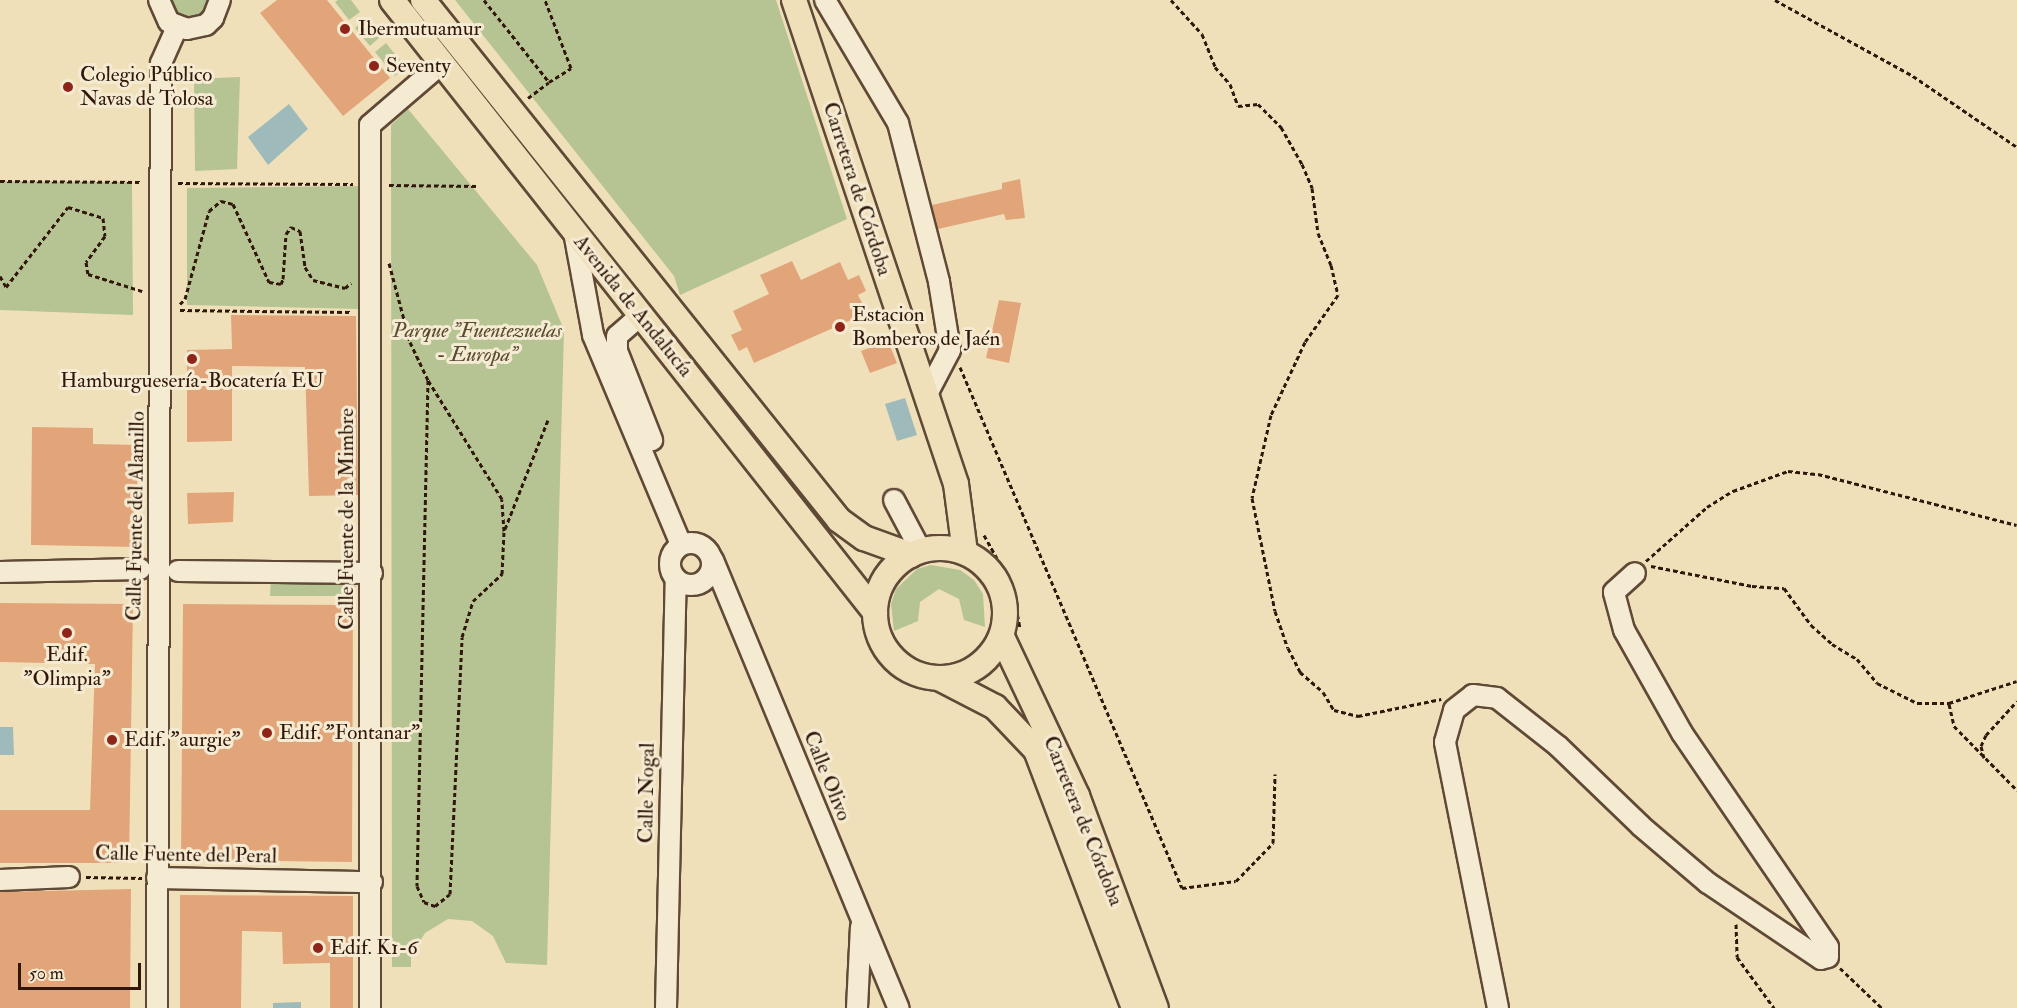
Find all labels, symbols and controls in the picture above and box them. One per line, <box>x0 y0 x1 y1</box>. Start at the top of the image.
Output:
place label: Ibermutuamur <box>358 16 481 42</box>
marker: Ibermutuamur <box>336 20 354 38</box>
place label: Seventy <box>386 53 451 79</box>
marker: Seventy <box>367 59 381 73</box>
place label: Colegio Público Navas de Tolosa <box>80 62 213 112</box>
marker: Colegio Público Navas de Tolosa <box>61 80 75 94</box>
street label: Carretera de Córdoba <box>817 99 897 279</box>
street label: Avenida de Andalucía <box>568 230 698 382</box>
place label: Estacion Bomberos de Jaén <box>852 302 1000 352</box>
park label: Parque "Fuentezuelas - Europa" <box>392 318 562 368</box>
marker: Estacion Bomberos de Jaén <box>833 320 847 334</box>
marker: Hamburguesería-Bocatería EU <box>185 352 199 366</box>
place label: Hamburguesería-Bocatería EU <box>60 368 324 394</box>
street label: Calle Fuente de la Mimbre <box>334 408 360 630</box>
street label: Calle Fuente del Alamillo <box>122 411 150 621</box>
marker: Edif. "Olimpia" <box>60 626 74 640</box>
place label: Edif. "Olimpia" <box>23 642 111 692</box>
place label: Edif. "Fontanar" <box>279 720 420 746</box>
marker: Edif. "Fontanar" <box>260 726 274 740</box>
place label: Edif. "aurgie" <box>124 727 241 753</box>
street label: Calle Olivo <box>798 727 856 825</box>
street label: Carretera de Córdoba <box>1037 732 1129 910</box>
marker: Edif. "aurgie" <box>105 733 119 747</box>
street label: Calle Nogal <box>634 742 660 844</box>
street label: Calle Fuente del Peral <box>95 841 277 869</box>
place label: Edif. K1-6 <box>330 935 418 961</box>
marker: Edif. K1-6 <box>311 941 325 955</box>
scale bar <box>21 951 144 989</box>
text: 50 m <box>29 962 64 985</box>

